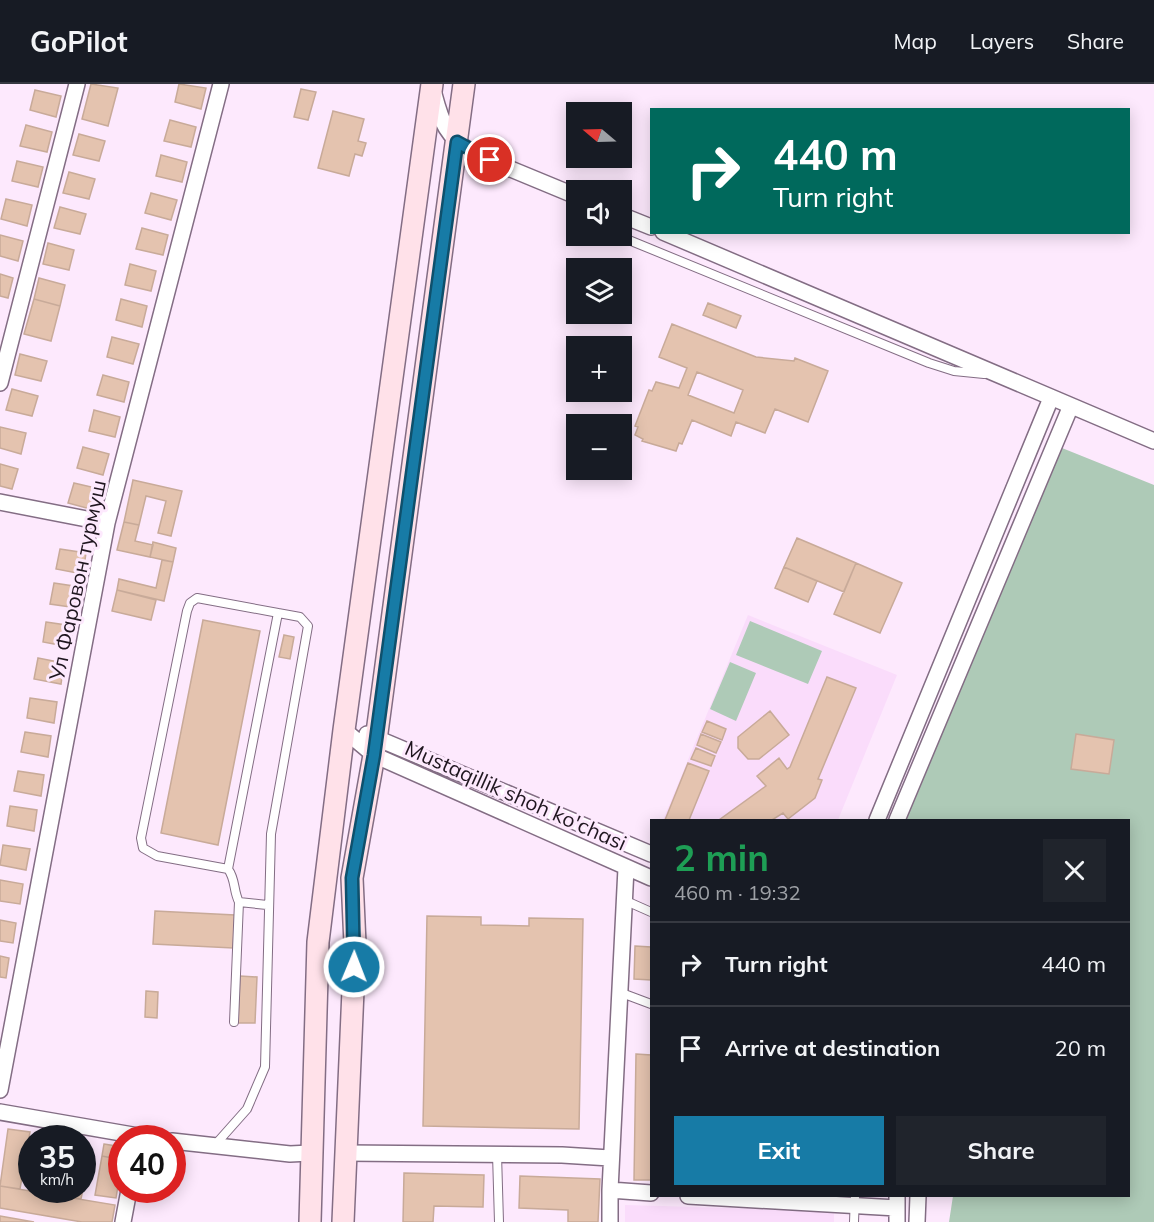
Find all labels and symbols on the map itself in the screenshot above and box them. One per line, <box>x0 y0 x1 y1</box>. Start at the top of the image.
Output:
north arrow <box>566 102 632 168</box>
pin <box>464 134 515 185</box>
street label: Ул Фаровон турмуш <box>43 477 111 684</box>
street label: Mustaqillik shoh ko'chasi <box>401 734 631 856</box>
position arrow <box>322 935 386 999</box>
speed limit sign: 40 <box>108 1125 186 1203</box>

